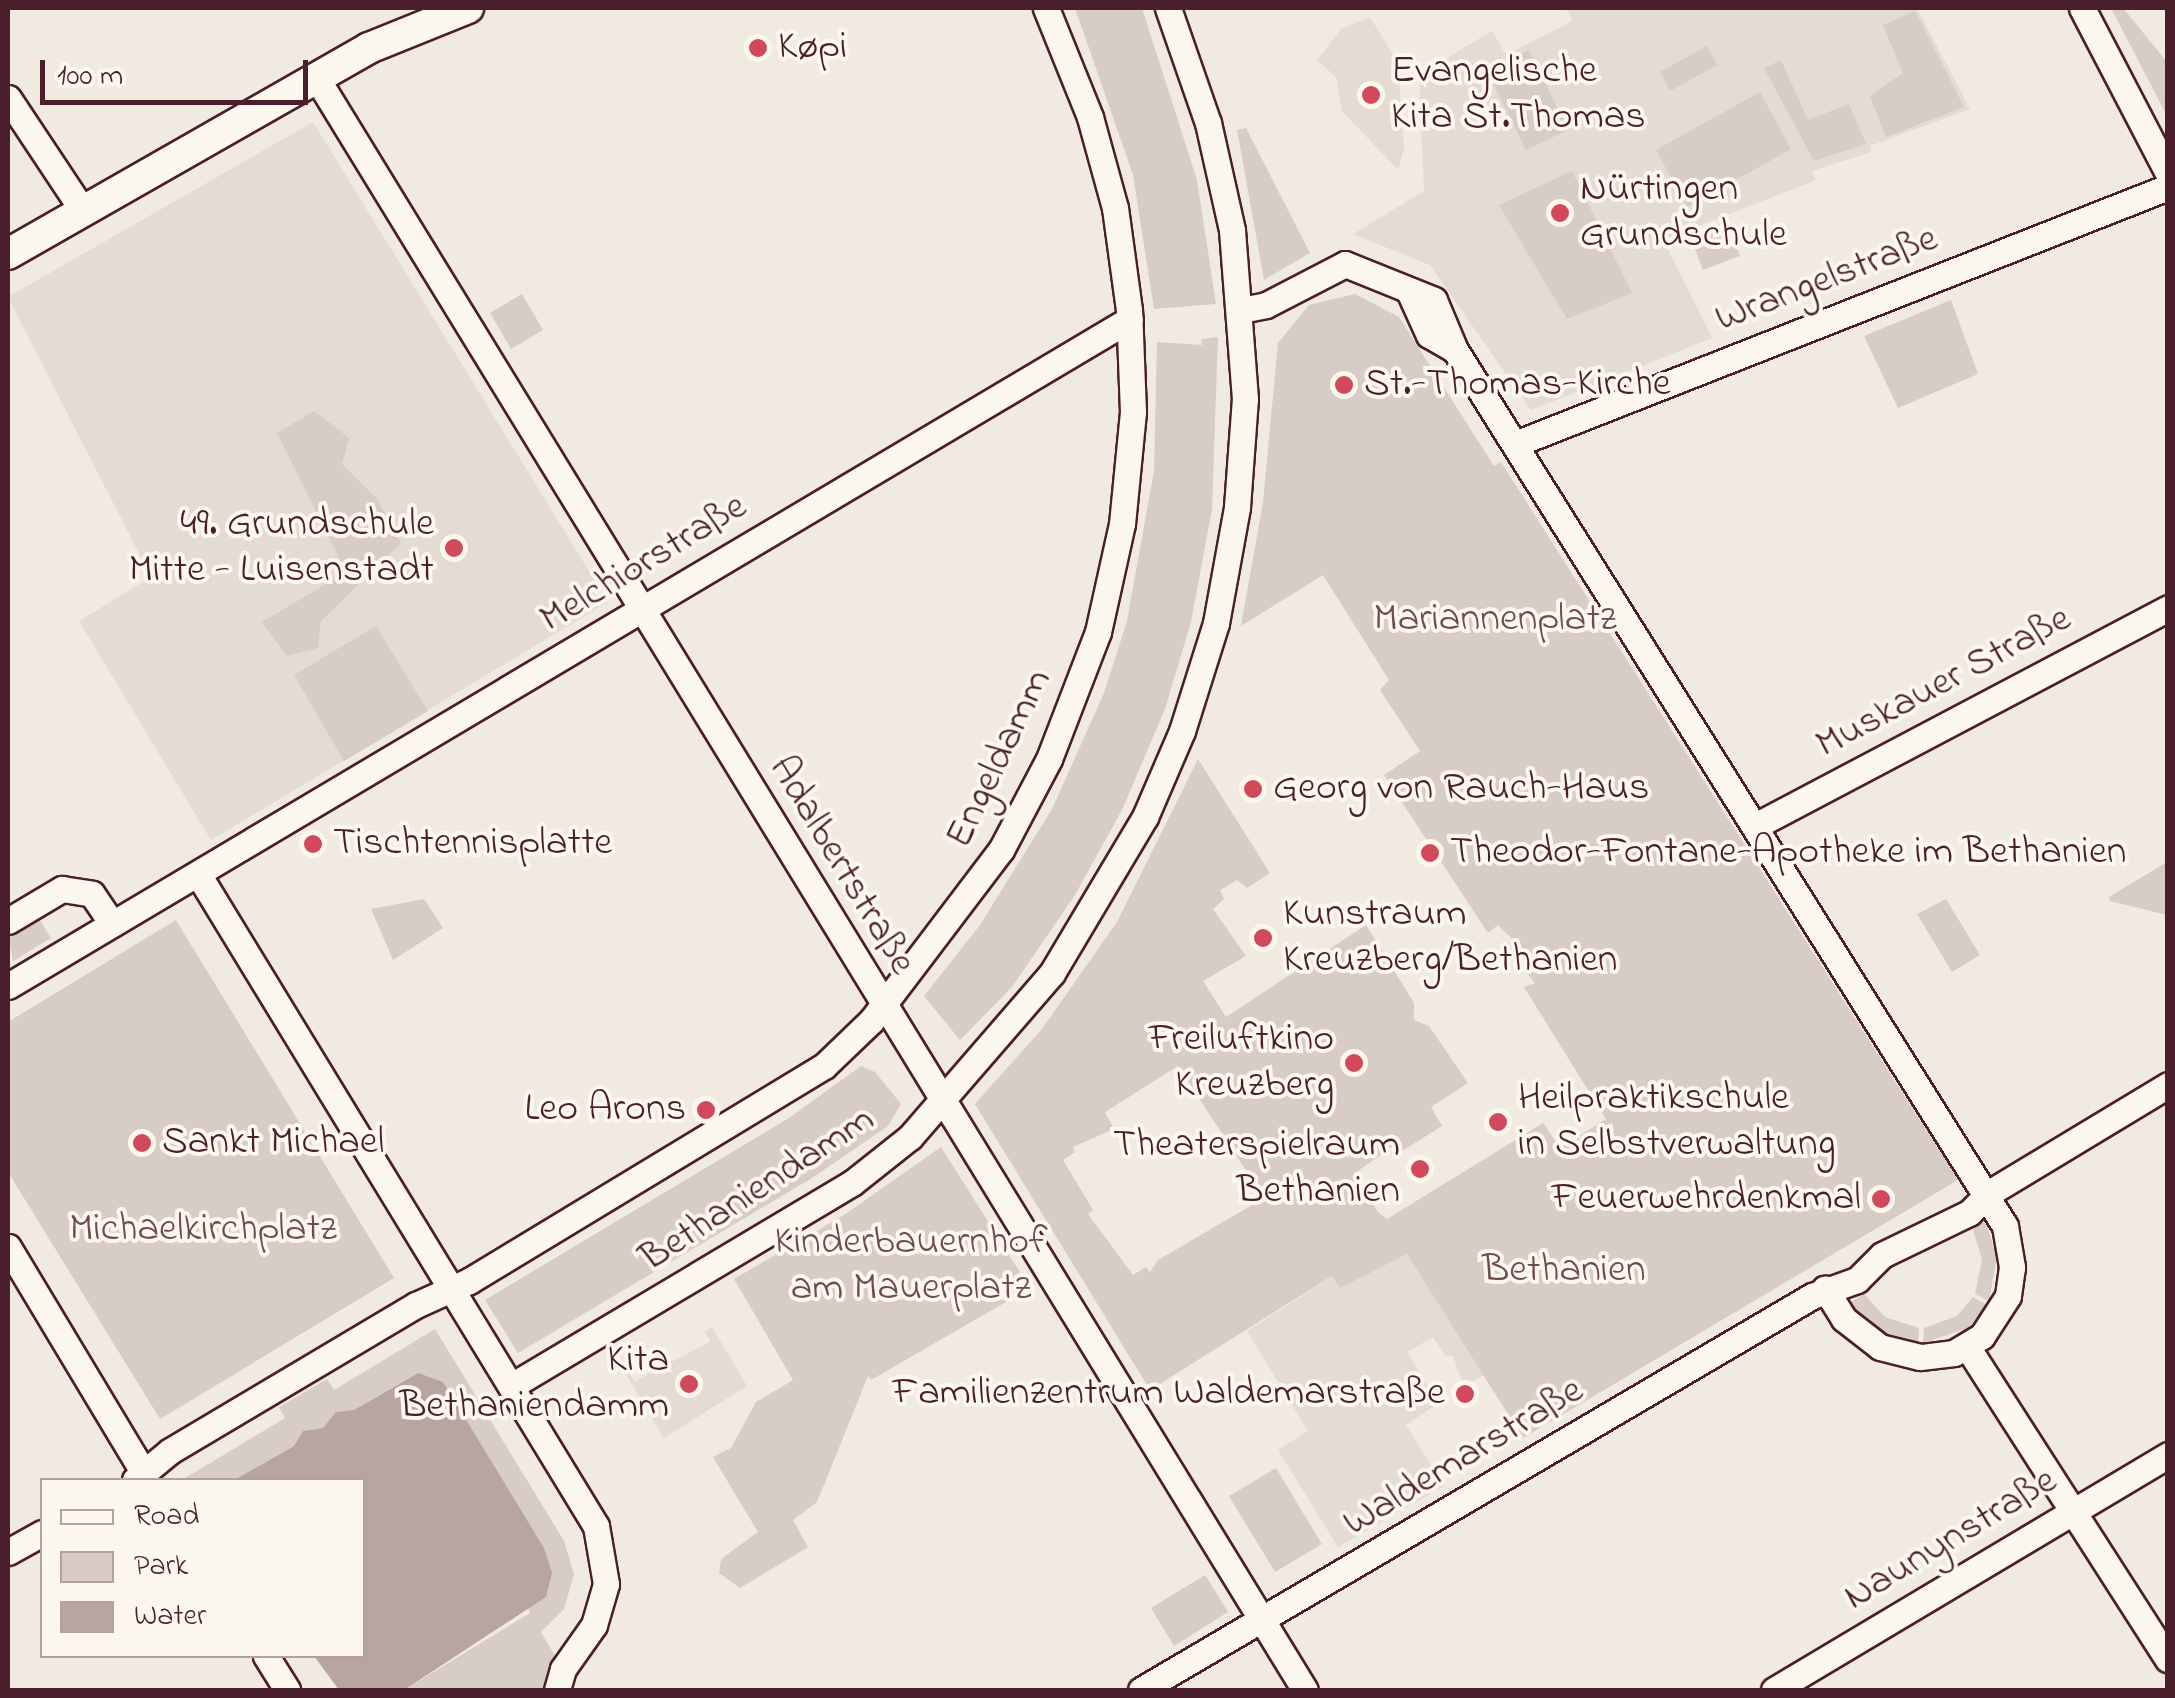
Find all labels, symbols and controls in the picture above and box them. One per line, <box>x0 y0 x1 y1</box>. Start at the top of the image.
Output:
place label: Køpi <box>778 24 847 72</box>
marker: Køpi <box>747 37 769 59</box>
scale bar <box>45 40 312 102</box>
place label: Evangelische Kita St.Thomas <box>1391 48 1646 142</box>
text: 100 m <box>57 55 123 99</box>
marker: Evangelische Kita St.Thomas <box>1360 84 1382 106</box>
place label: Nürtingen Grundschule <box>1580 166 1787 260</box>
marker: Nürtingen Grundschule <box>1549 202 1571 224</box>
street label: Wrangelstraße <box>1709 216 1945 344</box>
place label: St.-Thomas-Kirche <box>1364 361 1671 409</box>
marker: St.-Thomas-Kirche <box>1333 374 1355 396</box>
street label: Melchiorstraße <box>532 483 756 645</box>
place label: 49. Grundschule Mitte - Luisenstadt <box>129 501 434 595</box>
marker: 49. Grundschule Mitte - Luisenstadt <box>443 537 465 559</box>
park label: Mariannenplatz <box>1373 596 1617 644</box>
street label: Muskauer Straße <box>1808 596 2080 770</box>
street label: Engeldamm <box>936 662 1064 856</box>
street label: Adalbertstraße <box>757 748 925 984</box>
place label: Georg von Rauch-Haus <box>1273 765 1649 813</box>
marker: Georg von Rauch-Haus <box>1242 778 1264 800</box>
place label: Tischtennisplatte <box>333 820 612 868</box>
place label: Theodor-Fontane-Apotheke im Bethanien <box>1450 829 2127 877</box>
marker: Tischtennisplatte <box>302 833 324 855</box>
marker: Theodor-Fontane-Apotheke im Bethanien <box>1419 842 1441 864</box>
place label: Kunstraum Kreuzberg/Bethanien <box>1283 891 1618 985</box>
marker: Kunstraum Kreuzberg/Bethanien <box>1252 927 1274 949</box>
place label: Freiluftkino Kreuzberg <box>1149 1016 1334 1110</box>
marker: Freiluftkino Kreuzberg <box>1343 1052 1365 1074</box>
place label: Heilpraktikschule in Selbstverwaltung <box>1518 1075 1836 1169</box>
place label: Leo Arons <box>525 1086 686 1134</box>
street label: Bethaniendamm <box>632 1096 884 1284</box>
marker: Leo Arons <box>695 1099 717 1121</box>
marker: Heilpraktikschule in Selbstverwaltung <box>1487 1111 1509 1133</box>
place label: Sankt Michael <box>162 1119 384 1167</box>
place label: Theaterspielraum Bethanien <box>1113 1122 1400 1216</box>
marker: Sankt Michael <box>131 1132 153 1154</box>
marker: Theaterspielraum Bethanien <box>1409 1158 1431 1180</box>
place label: Feuerwehrdenkmal <box>1552 1175 1861 1223</box>
marker: Feuerwehrdenkmal <box>1870 1188 1892 1210</box>
park label: Michaelkirchplatz <box>69 1206 337 1254</box>
park label: Kinderbauernhof am Mauerplatz <box>775 1219 1047 1313</box>
park label: Bethanien <box>1482 1247 1646 1295</box>
place label: Kita Bethaniendamm <box>399 1337 669 1431</box>
street label: Waldemarstraße <box>1335 1368 1593 1548</box>
place label: Familienzentrum Waldemarstraße <box>892 1370 1445 1418</box>
marker: Kita Bethaniendamm <box>678 1373 700 1395</box>
marker: Familienzentrum Waldemarstraße <box>1454 1383 1476 1405</box>
street label: Naunynstraße <box>1836 1458 2066 1622</box>
legend <box>40 1478 365 1658</box>
text: Road <box>134 1495 199 1539</box>
text: Park <box>134 1545 188 1589</box>
text: Water <box>134 1595 206 1639</box>

